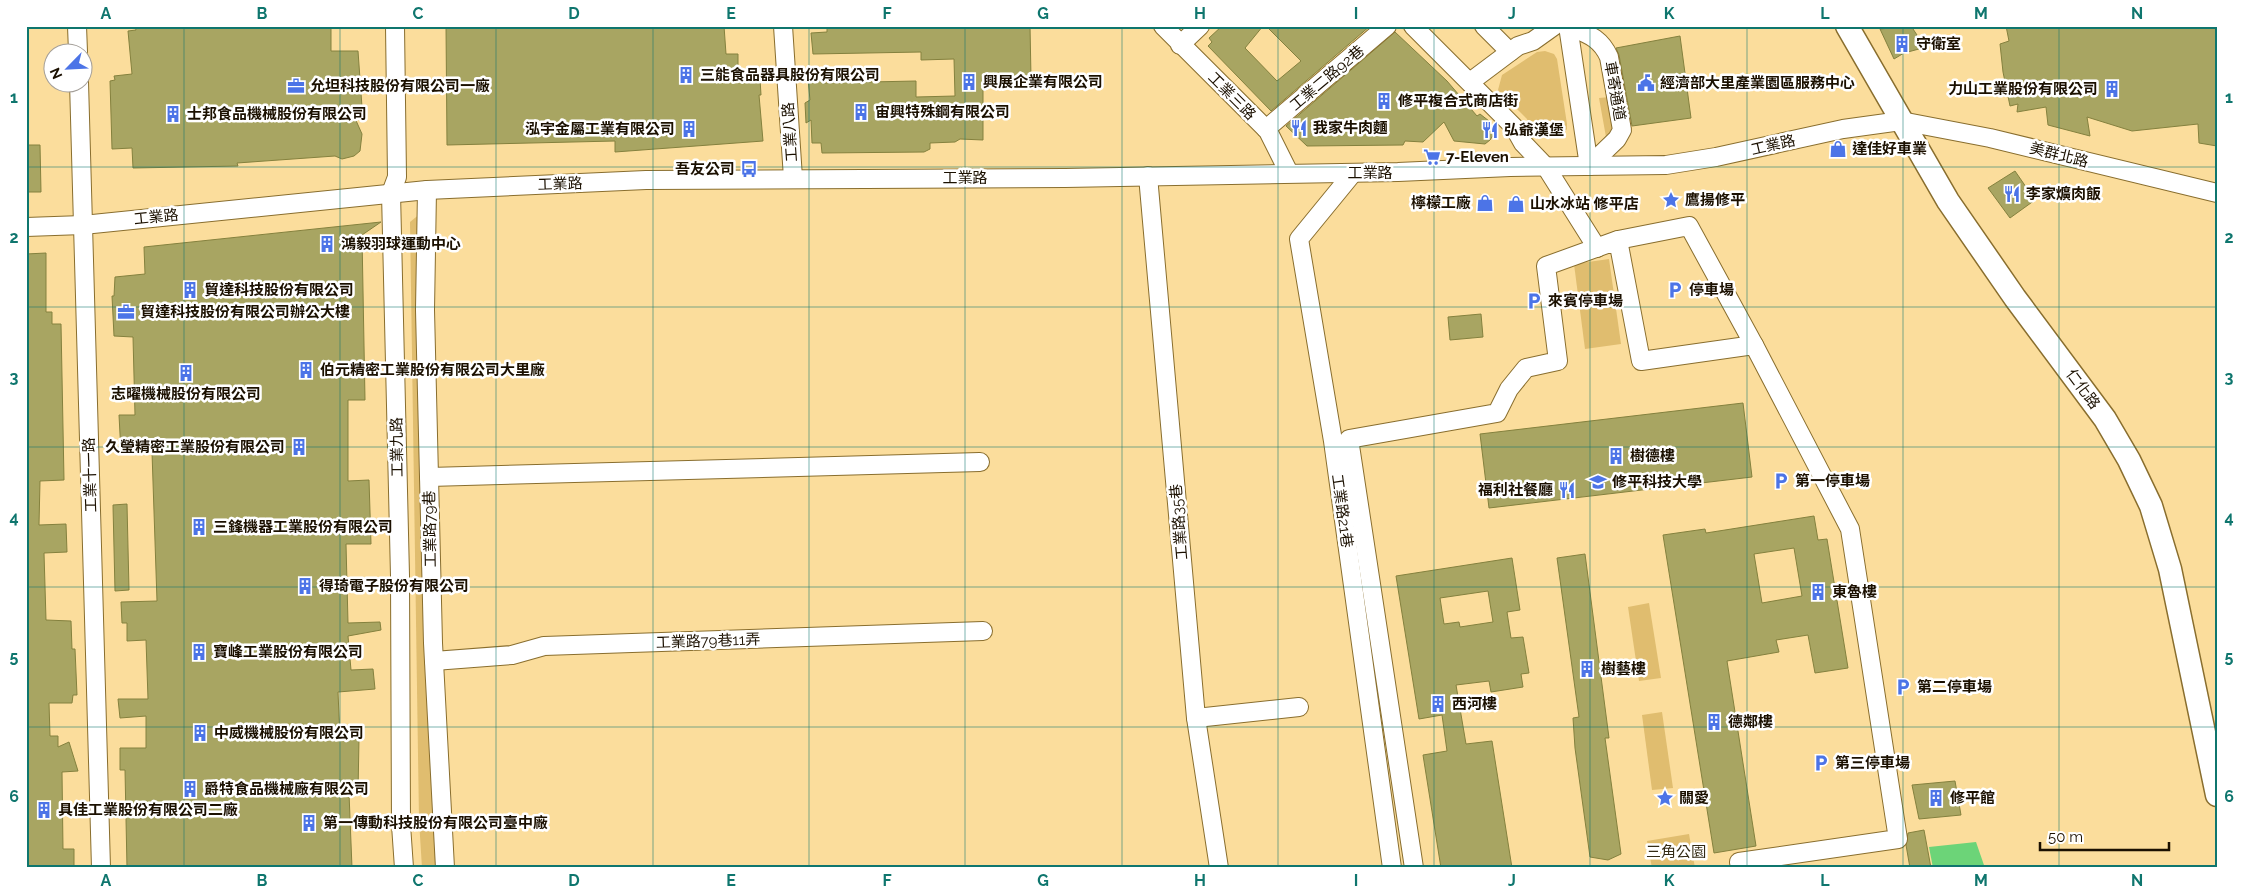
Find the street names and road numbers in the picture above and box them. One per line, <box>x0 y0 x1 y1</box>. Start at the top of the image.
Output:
street label: 工業二路92巷 <box>1286 42 1368 114</box>
street label: 車寄通道 <box>1601 60 1629 122</box>
street label: 工業三路 <box>1204 68 1260 124</box>
street label: 工業八路 <box>779 101 801 163</box>
street label: 工業路 <box>1749 131 1797 159</box>
street label: 美群北路 <box>2028 139 2090 171</box>
street label: 工業路 <box>1347 164 1393 182</box>
street label: 工業路 <box>942 169 988 187</box>
street label: 工業路 <box>537 174 583 194</box>
street label: 工業路 <box>133 206 179 228</box>
street label: 仁化路 <box>2062 366 2104 412</box>
street label: 工業九路 <box>387 417 407 477</box>
street label: 工業十一路 <box>80 437 100 513</box>
street label: 工業路21巷 <box>1328 473 1356 549</box>
street label: 工業路35巷 <box>1167 483 1191 561</box>
street label: 工業路79巷 <box>420 490 440 568</box>
street label: 工業路79巷11弄 <box>655 630 761 652</box>

